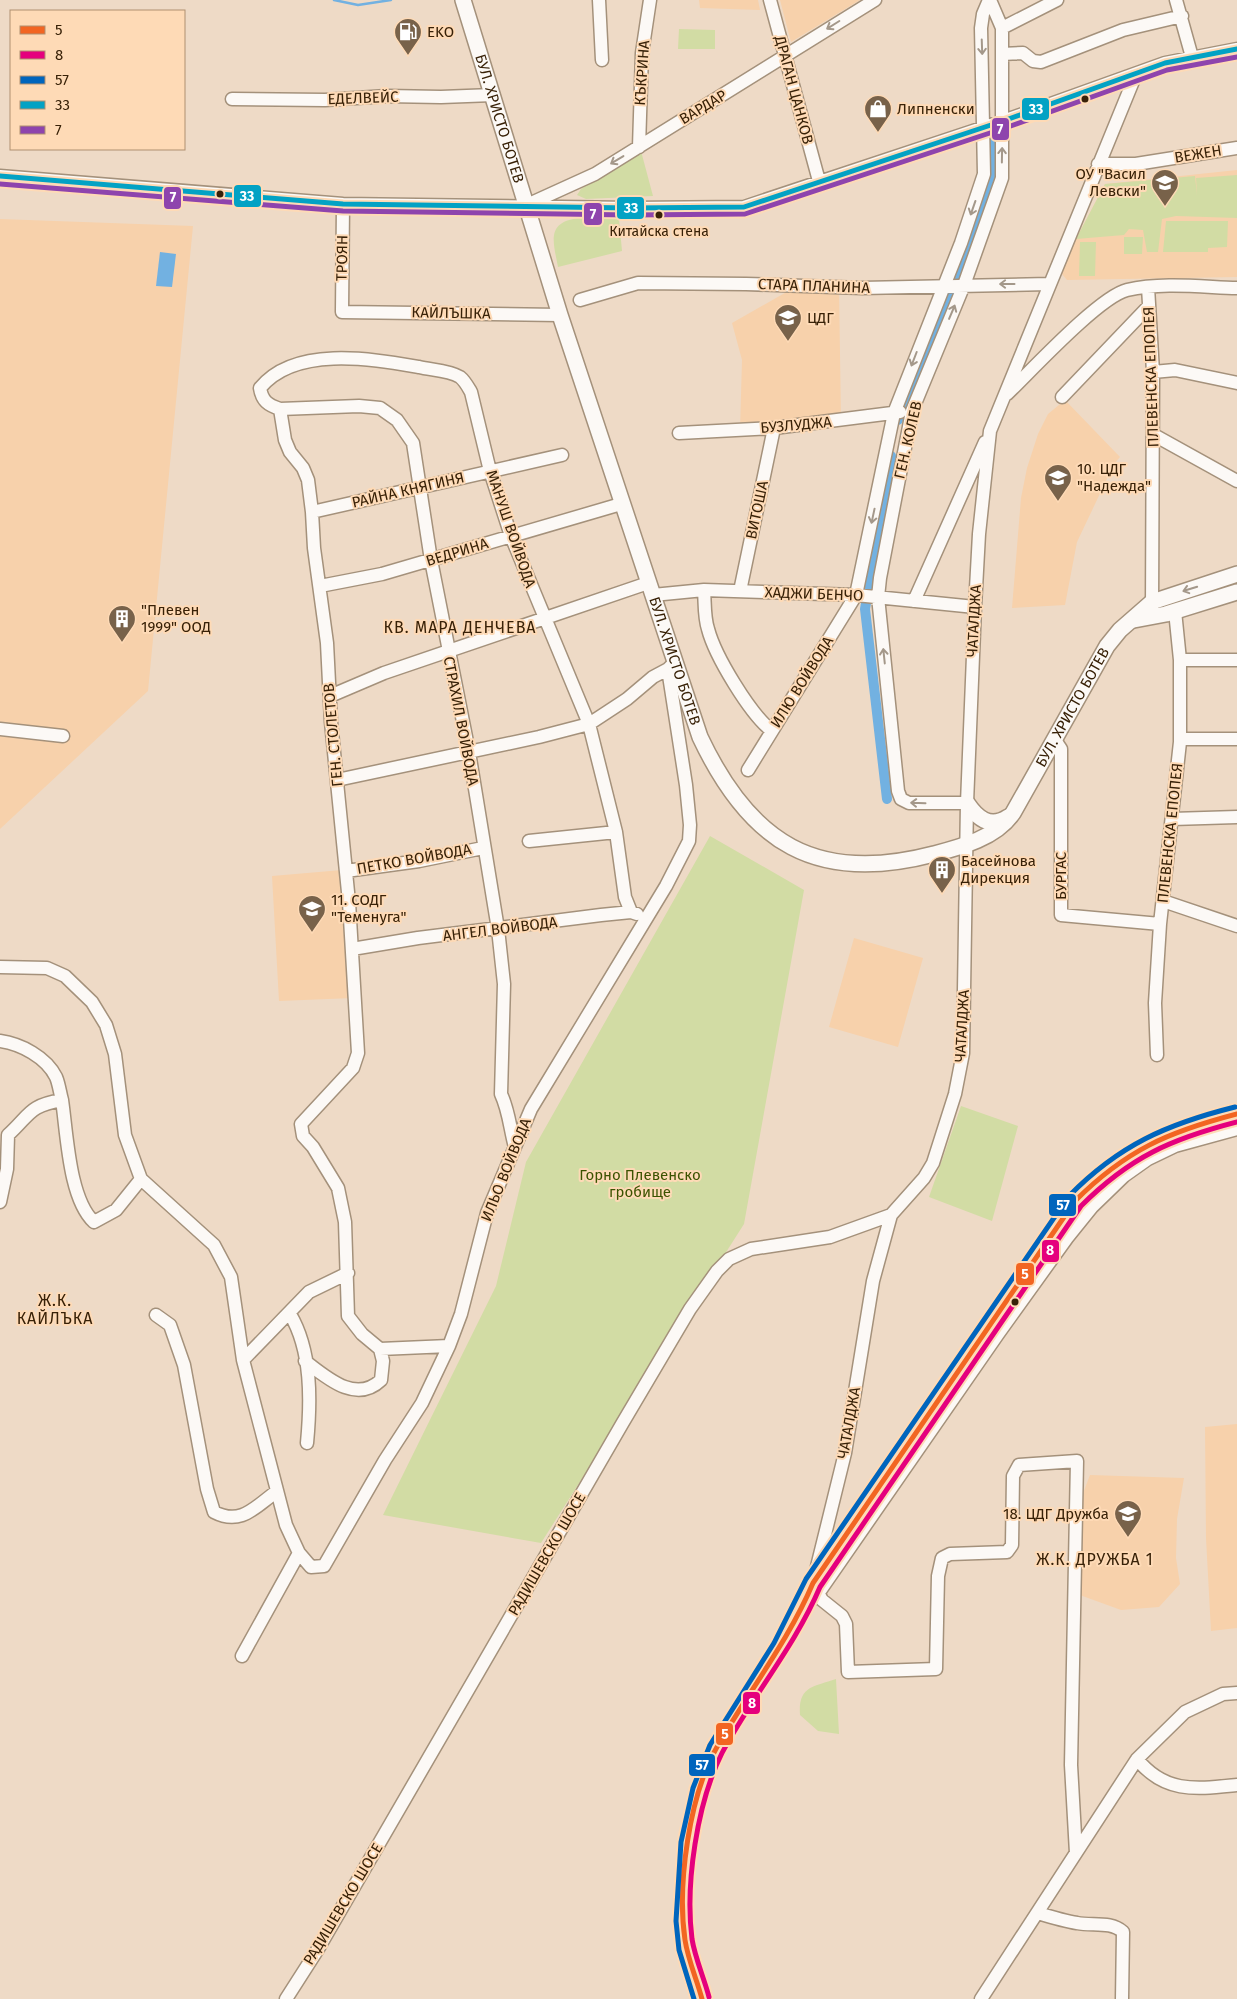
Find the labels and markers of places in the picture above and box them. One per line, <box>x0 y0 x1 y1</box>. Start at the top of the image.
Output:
fuel station icon: EKO <box>393 17 423 56</box>
place label: EKO <box>427 23 454 41</box>
shop icon: Липненски <box>863 94 893 133</box>
unlabelled marker <box>1080 94 1090 104</box>
place label: Липненски <box>897 100 975 118</box>
place label: ОУ "Васил Левски" <box>1076 165 1146 200</box>
school or university icon: ОУ "Васил Левски" <box>1150 168 1180 207</box>
unlabelled marker <box>215 189 225 199</box>
marker: Китайска стена <box>654 210 664 220</box>
place label: Китайска стена <box>609 223 709 240</box>
school or university icon: ЦДГ <box>773 303 803 342</box>
place label: ЦДГ <box>807 309 834 327</box>
place label: 10. ЦДГ "Надежда" <box>1077 460 1151 495</box>
school or university icon: 10. ЦДГ "Надежда" <box>1043 463 1073 502</box>
place label: "Плевен 1999" ООД <box>141 601 211 636</box>
building icon: "Плевен 1999" ООД <box>107 604 137 643</box>
place label: Басейнова Дирекция <box>960 852 1036 887</box>
building icon: Басейнова Дирекция <box>927 855 957 894</box>
place label: 11. СОДГ "Теменуга" <box>331 891 407 926</box>
school or university icon: 11. СОДГ "Теменуга" <box>297 894 327 933</box>
unlabelled marker <box>1010 1297 1020 1307</box>
school or university icon: 18. ЦДГ Дружба <box>1113 1499 1143 1538</box>
place label: 18. ЦДГ Дружба <box>1003 1505 1109 1523</box>

